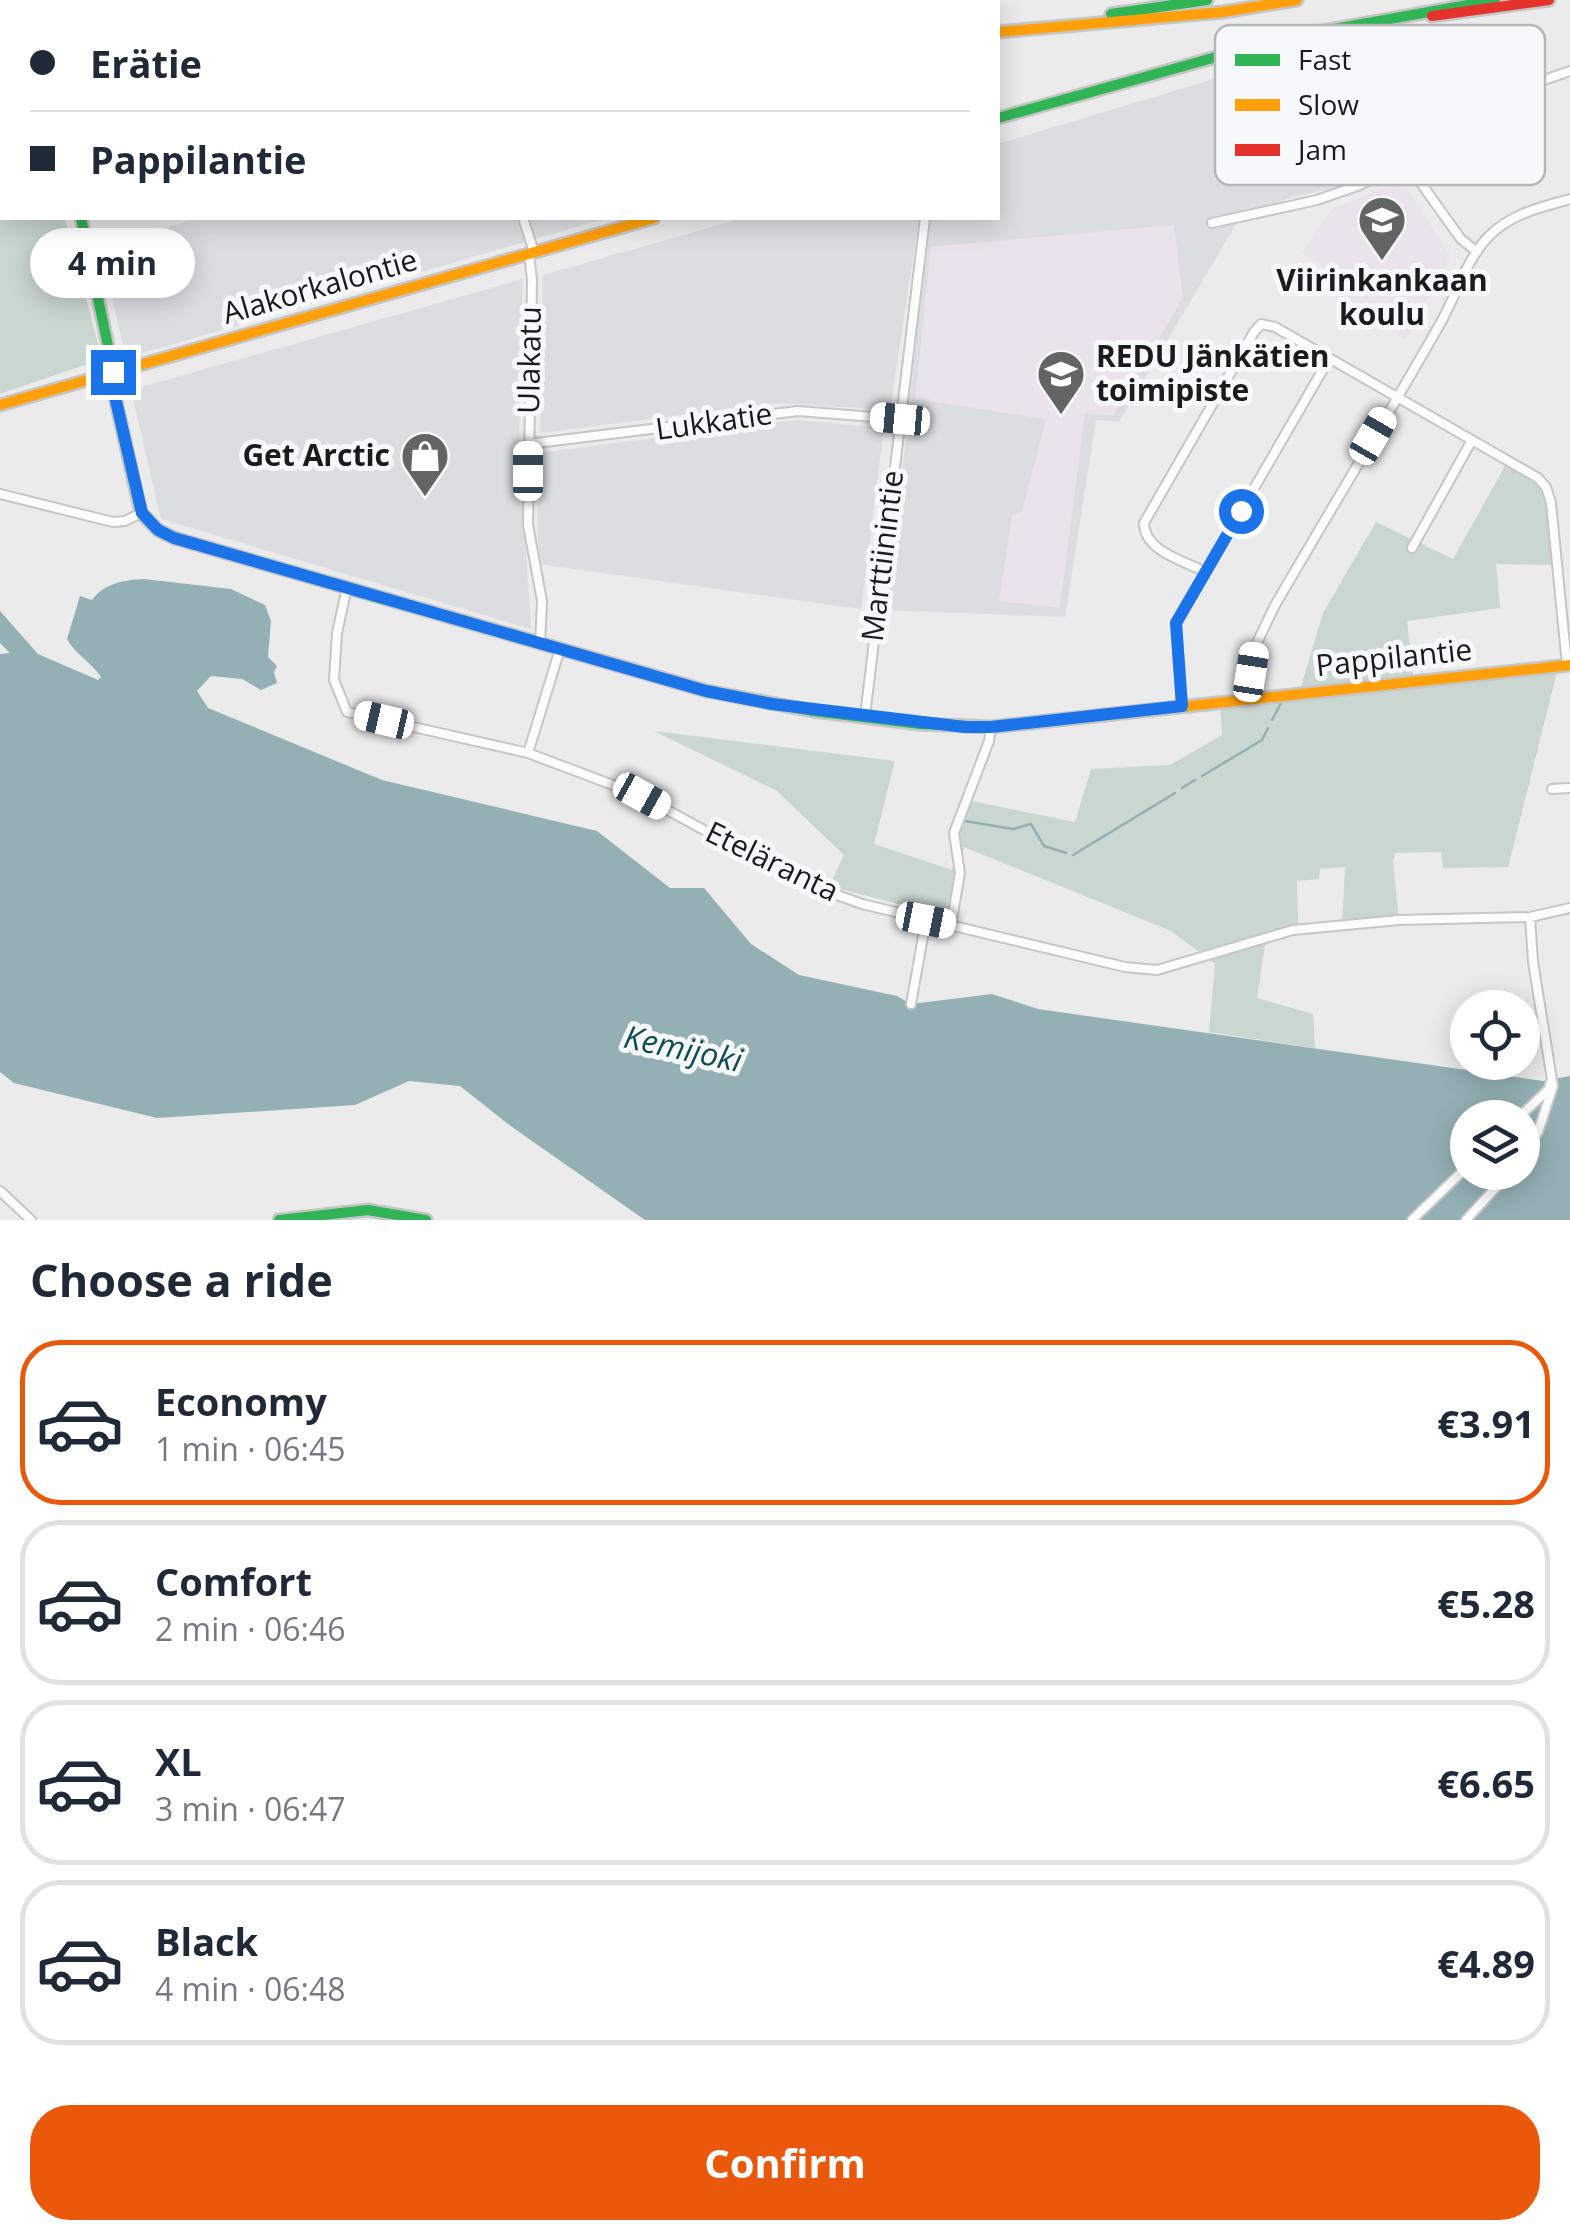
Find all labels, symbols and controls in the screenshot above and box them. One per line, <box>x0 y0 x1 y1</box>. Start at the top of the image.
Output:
legend <box>1215 25 1545 185</box>
text: Erätie <box>90 37 202 89</box>
text: Fast <box>1298 40 1351 78</box>
text: Slow <box>1298 85 1359 123</box>
text: Jam <box>1295 130 1347 168</box>
text: Pappilantie <box>90 133 307 185</box>
school or university icon: Viirinkankaan koulu <box>1356 194 1408 262</box>
callout: 4 min <box>31 227 196 297</box>
street label: Alakorkalontie <box>217 238 422 333</box>
text: 4 min <box>68 241 157 284</box>
place label: Viirinkankaan koulu <box>1276 259 1488 334</box>
street label: Ulakatu <box>507 306 550 414</box>
place label: REDU Jänkätien toimipiste <box>1096 335 1329 410</box>
school or university icon: REDU Jänkätien toimipiste <box>1035 348 1087 416</box>
route end <box>91 350 136 395</box>
street label: Lukkatie <box>653 392 775 449</box>
car <box>869 401 931 437</box>
car <box>1345 403 1401 469</box>
shop icon: Get Arctic <box>399 430 451 498</box>
place label: Get Arctic <box>242 434 390 475</box>
car <box>513 441 543 501</box>
street label: Marttiinintie <box>851 468 912 644</box>
route start <box>1219 489 1264 534</box>
street label: Pappilantie <box>1314 628 1474 685</box>
car <box>1231 640 1271 704</box>
car <box>351 699 417 741</box>
car <box>608 768 676 824</box>
street label: Eteläranta <box>699 811 846 910</box>
car <box>894 900 958 940</box>
map controls <box>1450 990 1540 1190</box>
button: locate <box>1450 990 1540 1080</box>
water label: Kemijoki <box>620 1014 747 1081</box>
button: layers <box>1450 1100 1540 1190</box>
text: Choose a ride <box>30 1249 333 1310</box>
text: Economy <box>155 1375 327 1427</box>
icon: car <box>35 1378 125 1468</box>
text: €3.91 <box>1437 1397 1535 1449</box>
text: 1 min · 06:45 <box>155 1427 346 1470</box>
text: Comfort <box>155 1555 312 1607</box>
icon: car <box>35 1558 125 1648</box>
text: €5.28 <box>1437 1577 1535 1629</box>
text: 2 min · 06:46 <box>155 1607 346 1650</box>
text: XL <box>155 1735 202 1787</box>
icon: car <box>35 1738 125 1828</box>
text: €6.65 <box>1437 1757 1535 1809</box>
text: 3 min · 06:47 <box>155 1787 346 1830</box>
text: Black <box>155 1915 258 1967</box>
icon: car <box>35 1918 125 2008</box>
text: €4.89 <box>1437 1937 1535 1989</box>
text: 4 min · 06:48 <box>155 1967 346 2010</box>
button: Confirm <box>30 2105 1540 2220</box>

